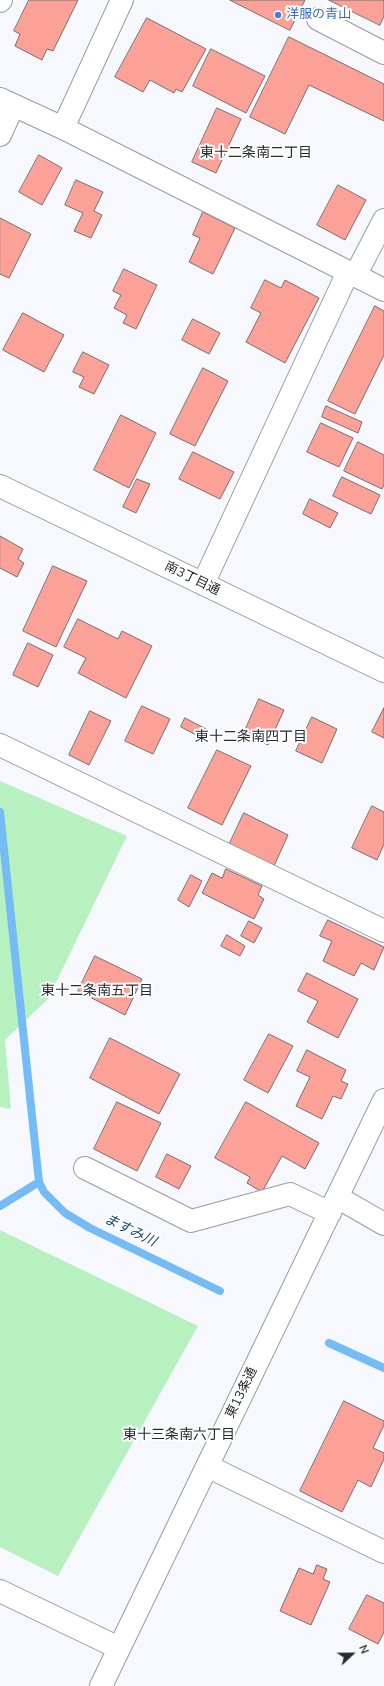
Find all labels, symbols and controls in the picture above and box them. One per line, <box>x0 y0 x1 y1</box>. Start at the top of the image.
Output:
place label: 洋服の青山 <box>286 7 351 23</box>
marker: 洋服の青山 <box>273 10 283 20</box>
district label: 東十二条南二丁目 <box>200 146 312 162</box>
street label: 南3丁目通 <box>162 559 222 599</box>
district label: 東十二条南四丁目 <box>195 730 307 746</box>
district label: 東十二条南五丁目 <box>41 984 153 1000</box>
water label: ますみ川 <box>101 1211 159 1251</box>
street label: 東13条通 <box>223 1365 261 1421</box>
district label: 東十三条南六丁目 <box>123 1428 235 1444</box>
north arrow <box>332 1634 372 1674</box>
text: N <box>355 1643 372 1656</box>

